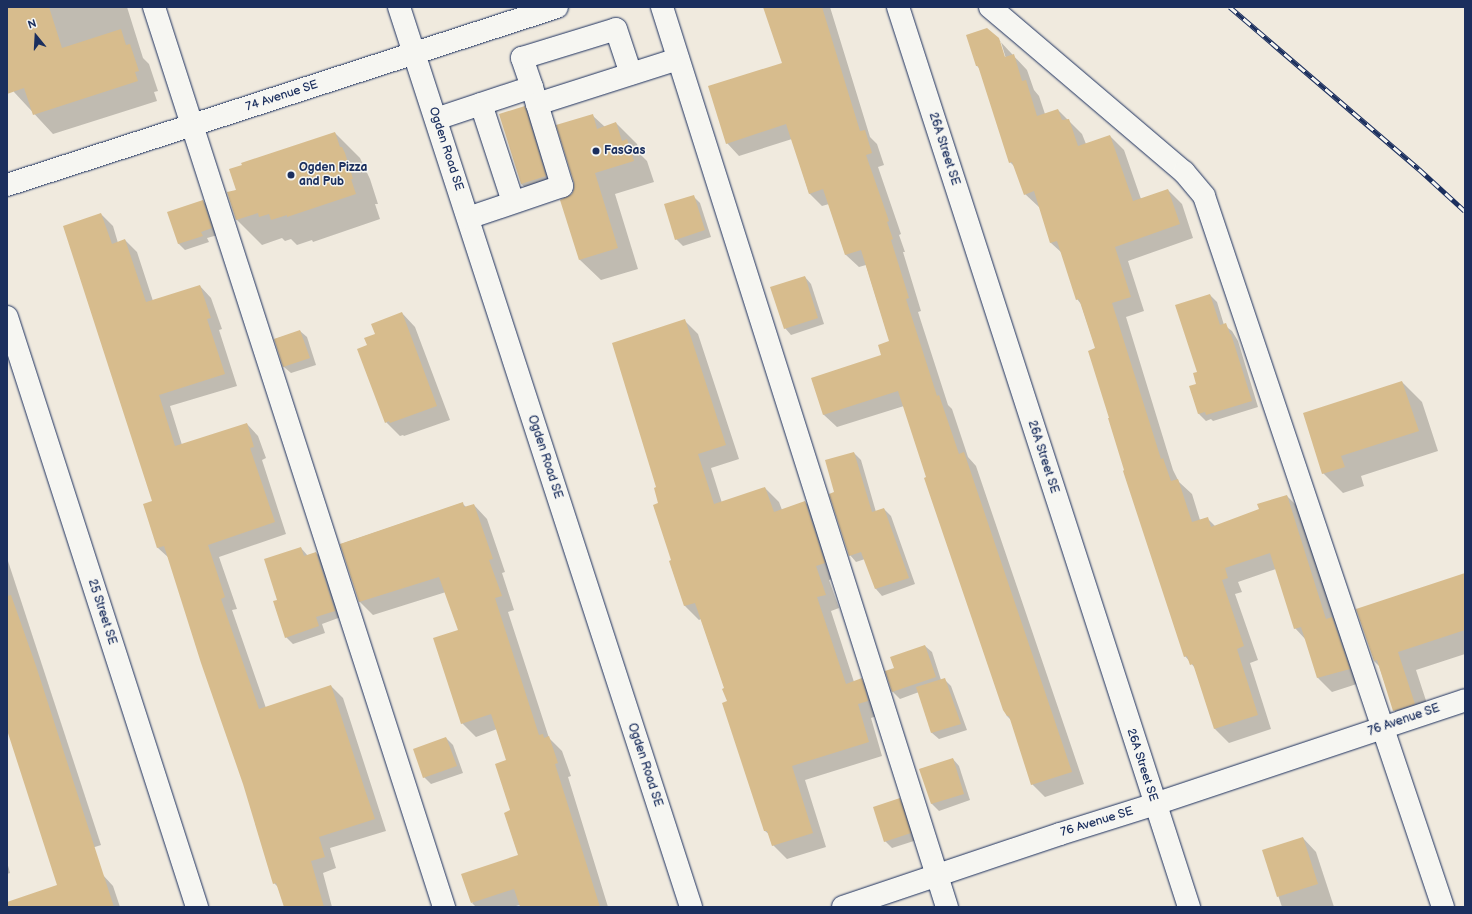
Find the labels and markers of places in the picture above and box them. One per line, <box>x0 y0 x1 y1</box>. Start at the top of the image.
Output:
place label: FasGas <box>604 144 645 158</box>
marker: FasGas <box>591 146 601 156</box>
place label: Ogden Pizza and Pub <box>299 161 367 189</box>
marker: Ogden Pizza and Pub <box>286 170 296 180</box>

